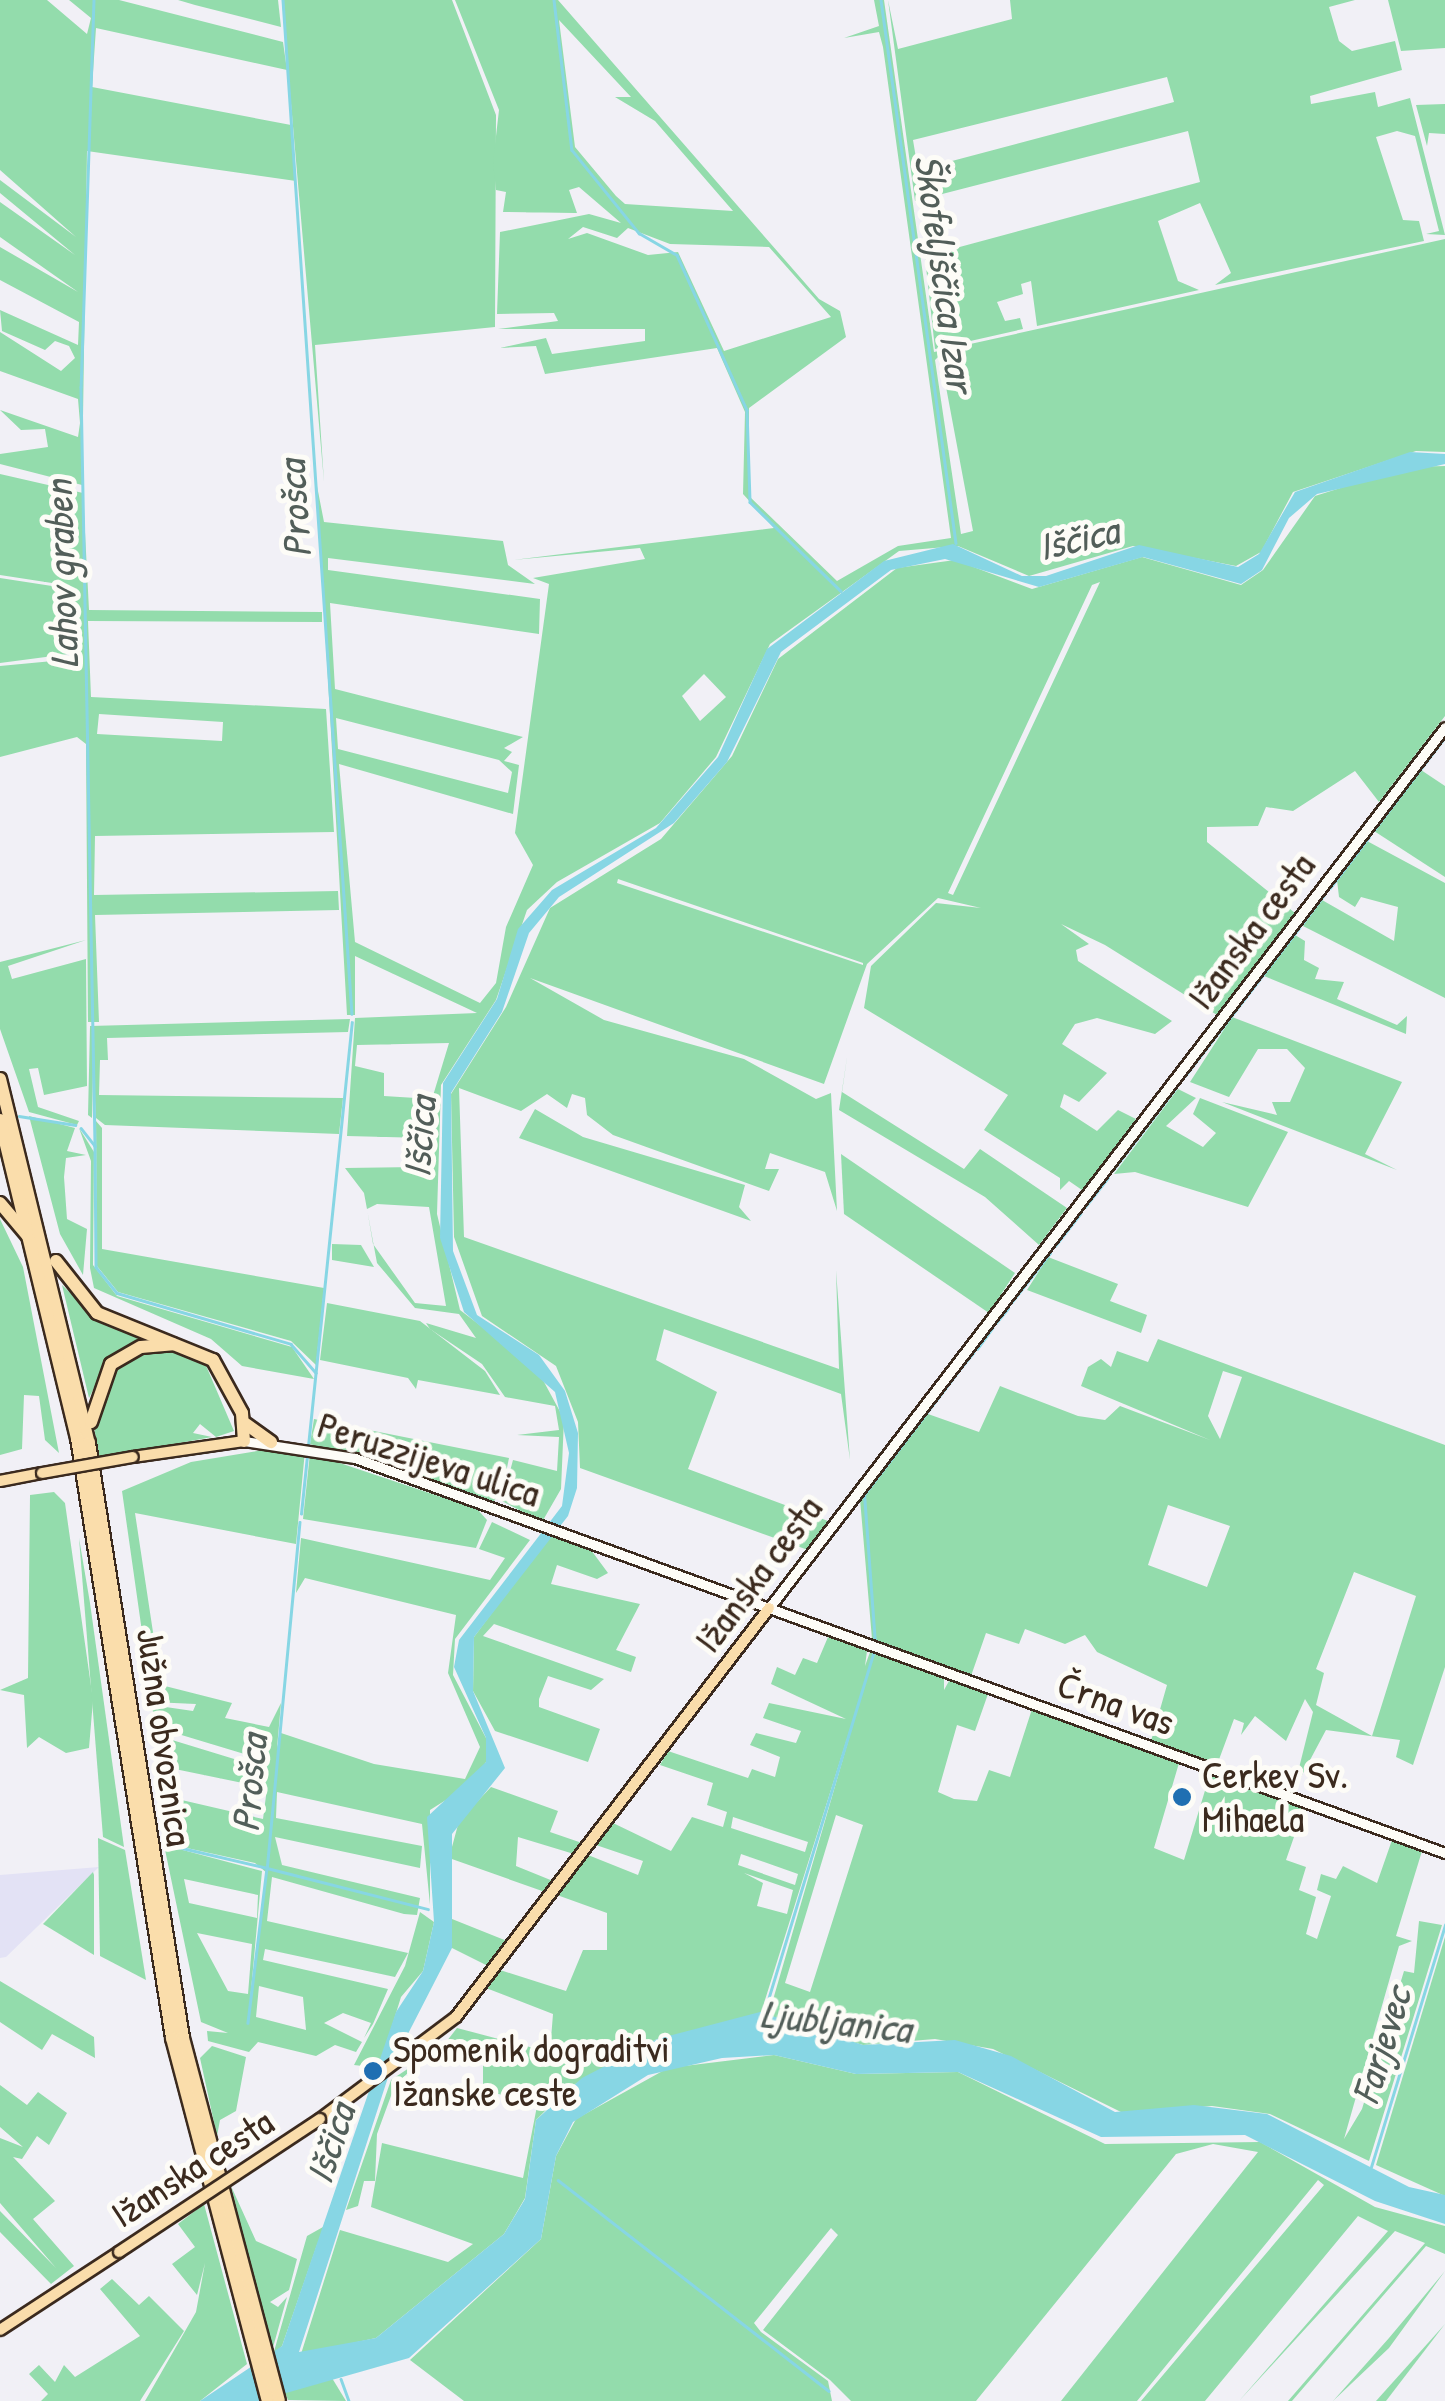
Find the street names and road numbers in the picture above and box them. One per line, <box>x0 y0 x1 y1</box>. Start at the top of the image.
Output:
street label: Ižanska cesta <box>1177 844 1325 1018</box>
street label: Peruzzijeva ulica <box>312 1402 546 1516</box>
street label: Ižanska cesta <box>684 1487 832 1661</box>
street label: Južna obvoznica <box>127 1625 203 1849</box>
street label: Črna vas <box>1051 1661 1181 1745</box>
street label: Ižanska cesta <box>103 2099 281 2237</box>

